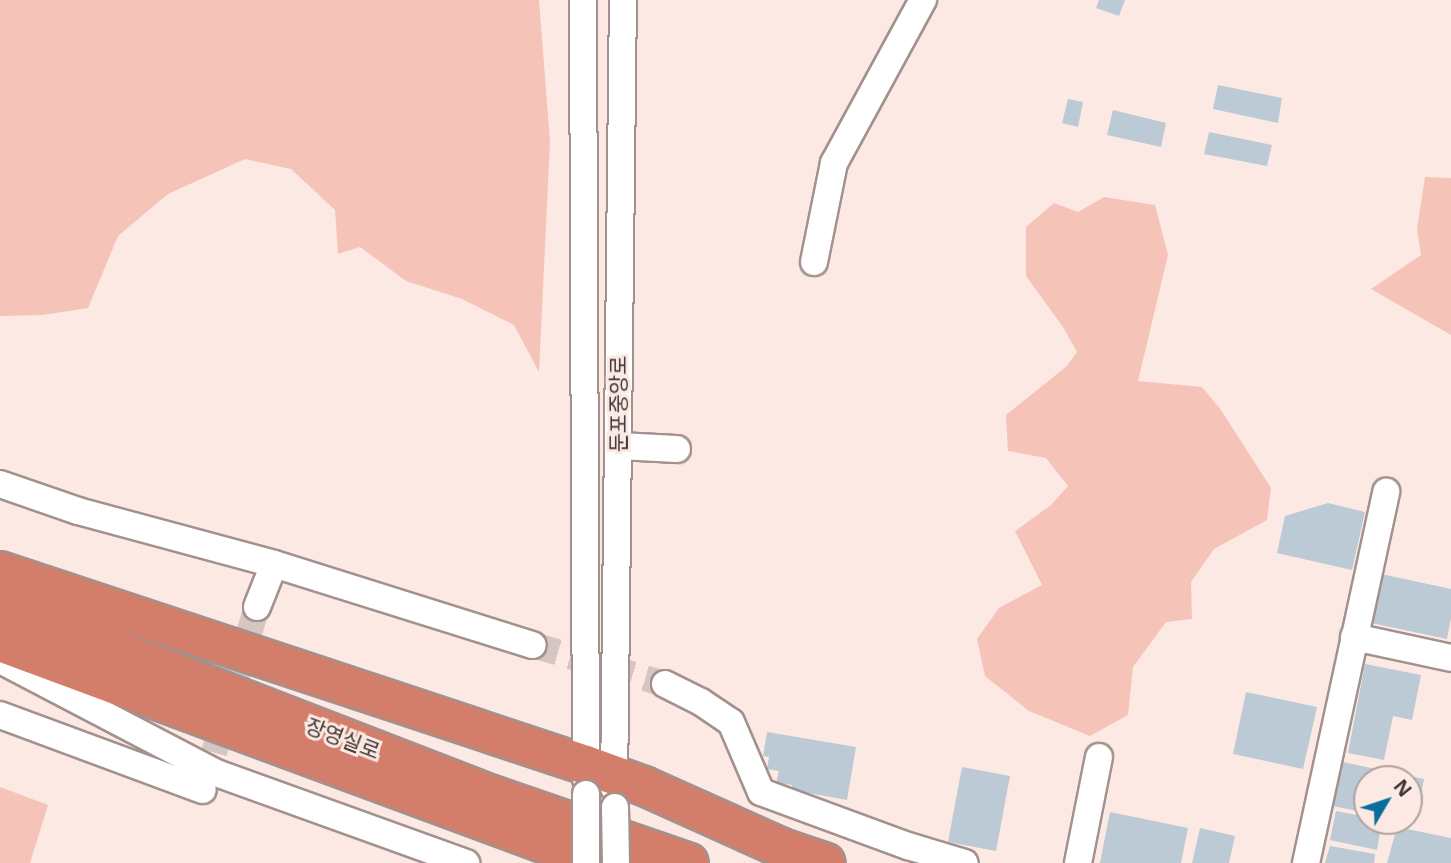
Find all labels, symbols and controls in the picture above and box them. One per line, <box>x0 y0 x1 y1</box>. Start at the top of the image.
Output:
street label: 둔포중앙로 <box>605 356 631 452</box>
street label: 장영실로 <box>302 712 384 764</box>
north arrow <box>1353 765 1423 835</box>
text: N <box>1388 774 1418 802</box>

